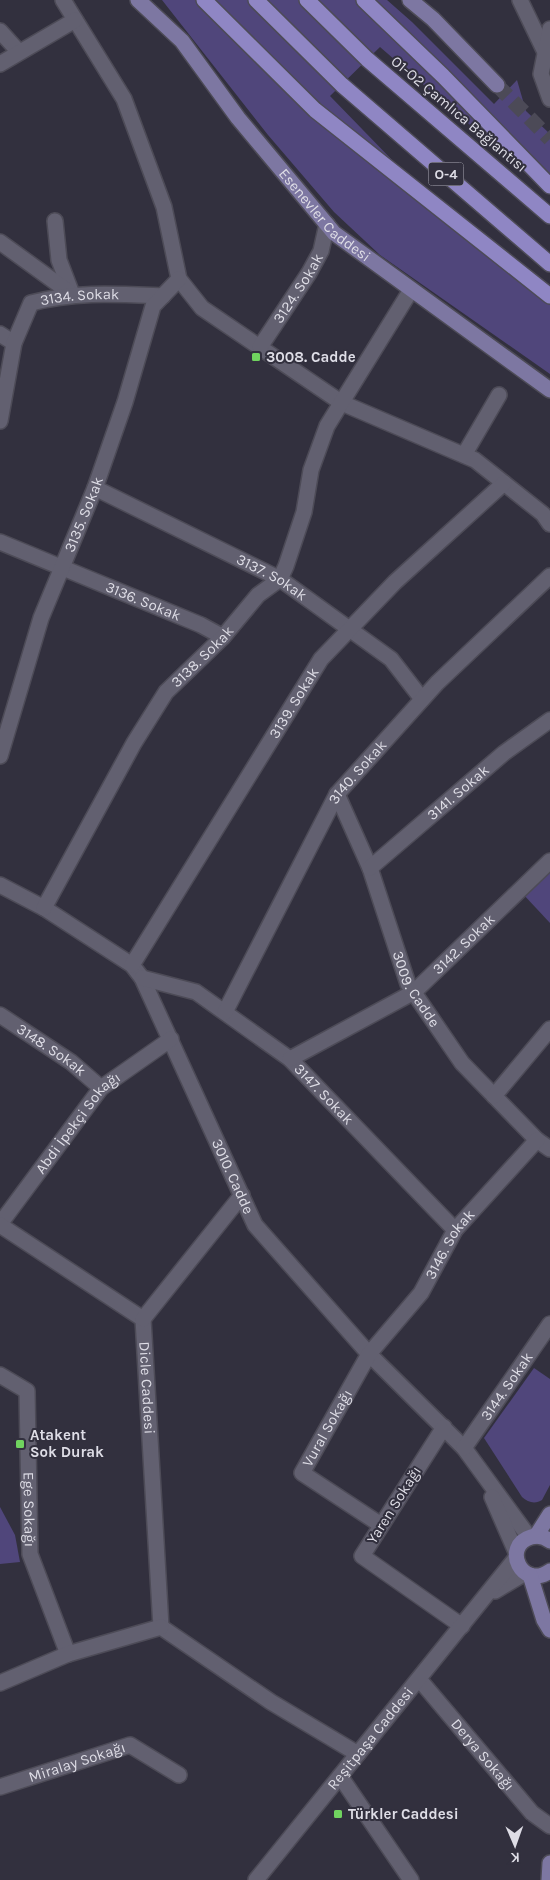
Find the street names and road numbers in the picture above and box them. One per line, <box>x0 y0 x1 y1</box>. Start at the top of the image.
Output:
street label: O1-O2 Çamlıca Bağlantısı <box>388 52 530 176</box>
road number: O-4 <box>428 162 464 185</box>
street label: Esenevler Caddesi <box>275 165 374 266</box>
street label: 3124. Sokak <box>269 250 327 327</box>
street label: 3134. Sokak <box>38 285 119 309</box>
street label: 3135. Sokak <box>60 474 107 555</box>
street label: 3137. Sokak <box>234 550 310 604</box>
street label: 3136. Sokak <box>103 578 184 625</box>
street label: 3138. Sokak <box>167 622 238 691</box>
street label: 3139. Sokak <box>265 664 323 742</box>
street label: 3140. Sokak <box>324 736 390 807</box>
street label: 3141. Sokak <box>423 761 493 824</box>
street label: 3142. Sokak <box>429 910 499 978</box>
street label: 3009. Cadde <box>389 949 444 1031</box>
street label: 3148. Sokak <box>13 1020 90 1080</box>
street label: 3147. Sokak <box>290 1060 357 1128</box>
street label: Abdi İpekçi Sokağı <box>31 1068 124 1177</box>
street label: 3010. Cadde <box>208 1136 258 1217</box>
street label: 3146. Sokak <box>421 1206 478 1282</box>
street label: Dicle Caddesi <box>135 1341 159 1435</box>
street label: 3144. Sokak <box>477 1349 537 1424</box>
street label: Vural Sokağı <box>298 1386 356 1470</box>
street label: Yaren Sokağı <box>363 1463 425 1547</box>
street label: Ege Sokağı <box>19 1472 39 1547</box>
street label: Reşitpaşa Caddesi <box>323 1683 417 1793</box>
street label: Derya Sokağı <box>447 1715 518 1794</box>
street label: Miralay Sokağı <box>26 1738 128 1786</box>

